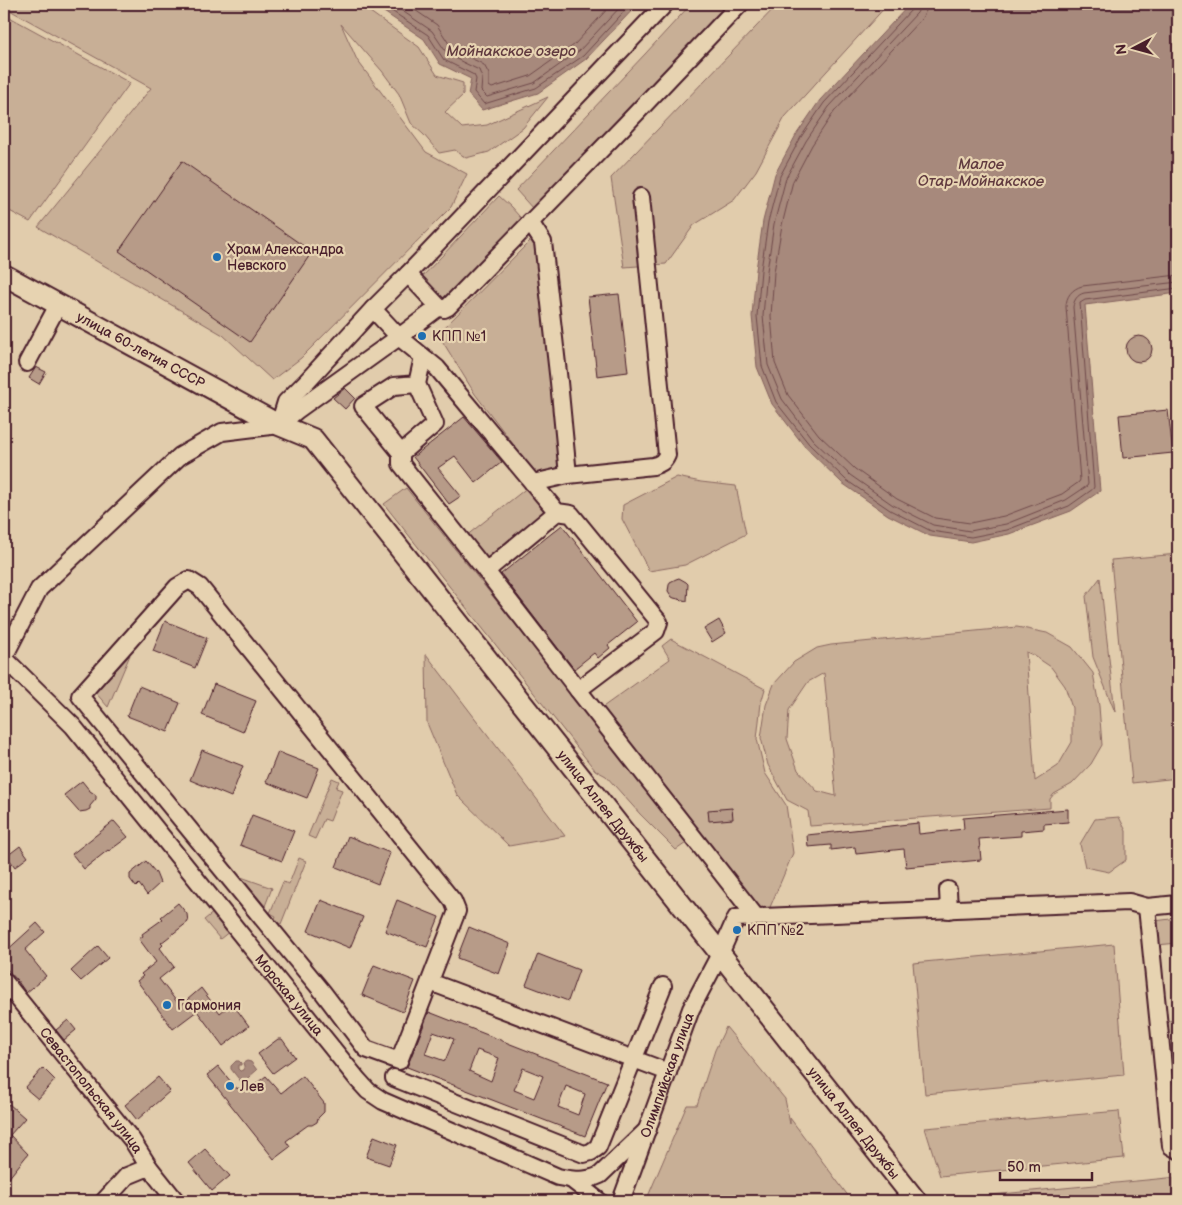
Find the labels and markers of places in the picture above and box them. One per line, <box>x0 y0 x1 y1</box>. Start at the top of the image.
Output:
place label: Храм Александра Невского <box>227 241 345 274</box>
marker: Храм Александра Невского <box>211 251 223 263</box>
place label: КПП №1 <box>432 328 486 345</box>
marker: КПП №1 <box>416 330 428 342</box>
place label: КПП №2 <box>747 922 805 939</box>
marker: КПП №2 <box>731 924 743 936</box>
place label: Гармония <box>177 997 241 1014</box>
marker: Гармония <box>161 999 173 1011</box>
place label: Лев <box>239 1078 265 1095</box>
marker: Лев <box>224 1080 236 1092</box>

